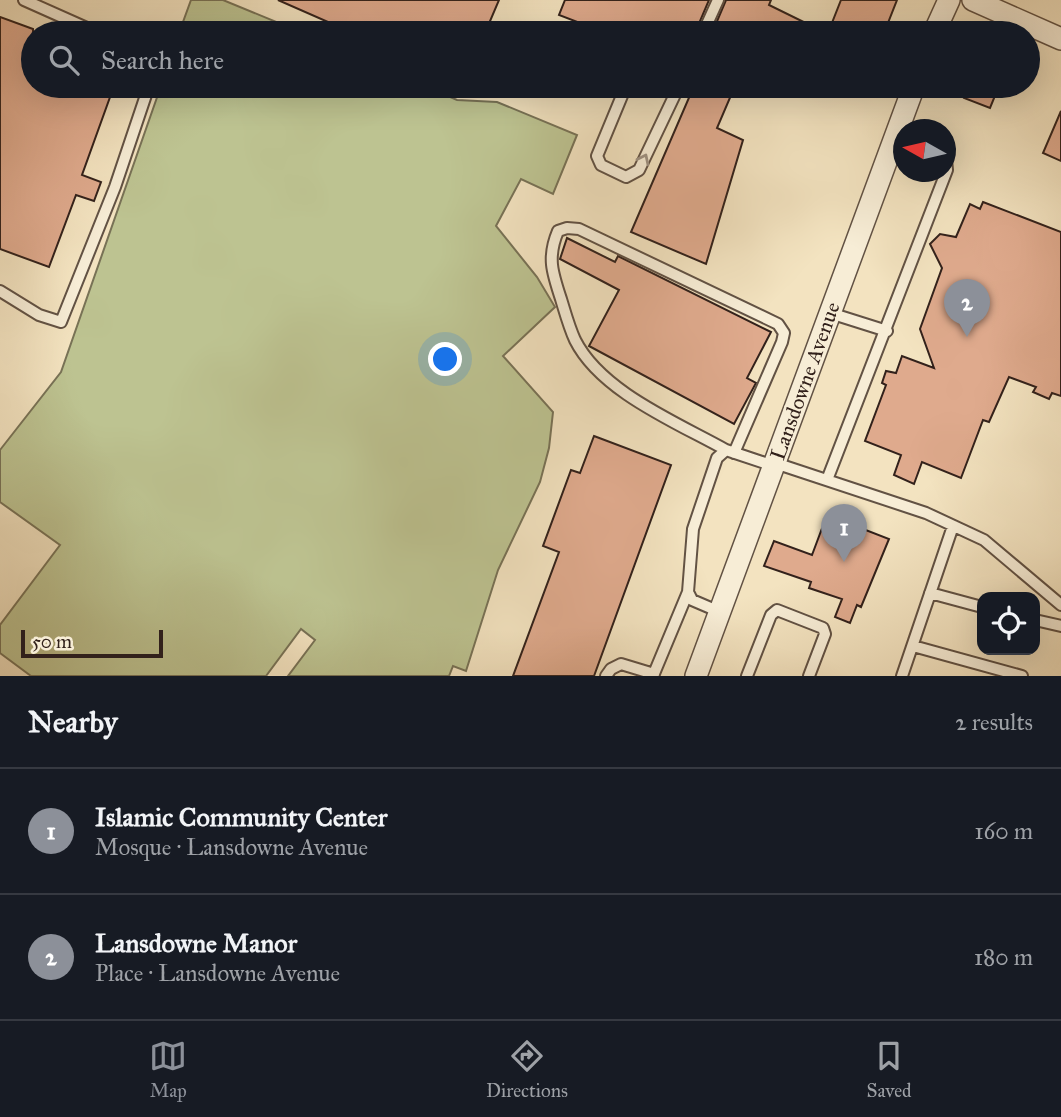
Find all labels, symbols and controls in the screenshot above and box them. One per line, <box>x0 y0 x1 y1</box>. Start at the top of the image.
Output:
search box <box>21 21 1040 98</box>
icon: search <box>45 41 83 79</box>
text: Search here <box>101 44 224 76</box>
north arrow <box>893 119 956 182</box>
one-way arrow <box>636 154 650 166</box>
pin: 2 <box>944 279 990 337</box>
street label: Lansdowne Avenue <box>764 298 846 463</box>
your location <box>428 342 462 376</box>
pin: 1 <box>821 504 867 562</box>
map controls <box>977 592 1040 655</box>
button: locate <box>977 592 1040 655</box>
scale bar <box>21 627 163 659</box>
text: 50 m <box>32 630 72 653</box>
text: Nearby <box>28 704 118 740</box>
text: 2 results <box>955 708 1033 736</box>
text: Islamic Community Center <box>95 801 388 833</box>
text: 1 <box>46 817 56 845</box>
text: 160 m <box>975 817 1033 845</box>
text: Mosque · Lansdowne Avenue <box>95 833 368 861</box>
text: Lansdowne Manor <box>95 927 297 959</box>
text: 2 <box>45 943 57 971</box>
text: 180 m <box>974 943 1033 971</box>
text: Place · Lansdowne Avenue <box>95 959 340 987</box>
tab: Map <box>149 1037 187 1102</box>
tab: Directions <box>486 1037 568 1102</box>
tab: Saved <box>867 1037 912 1102</box>

